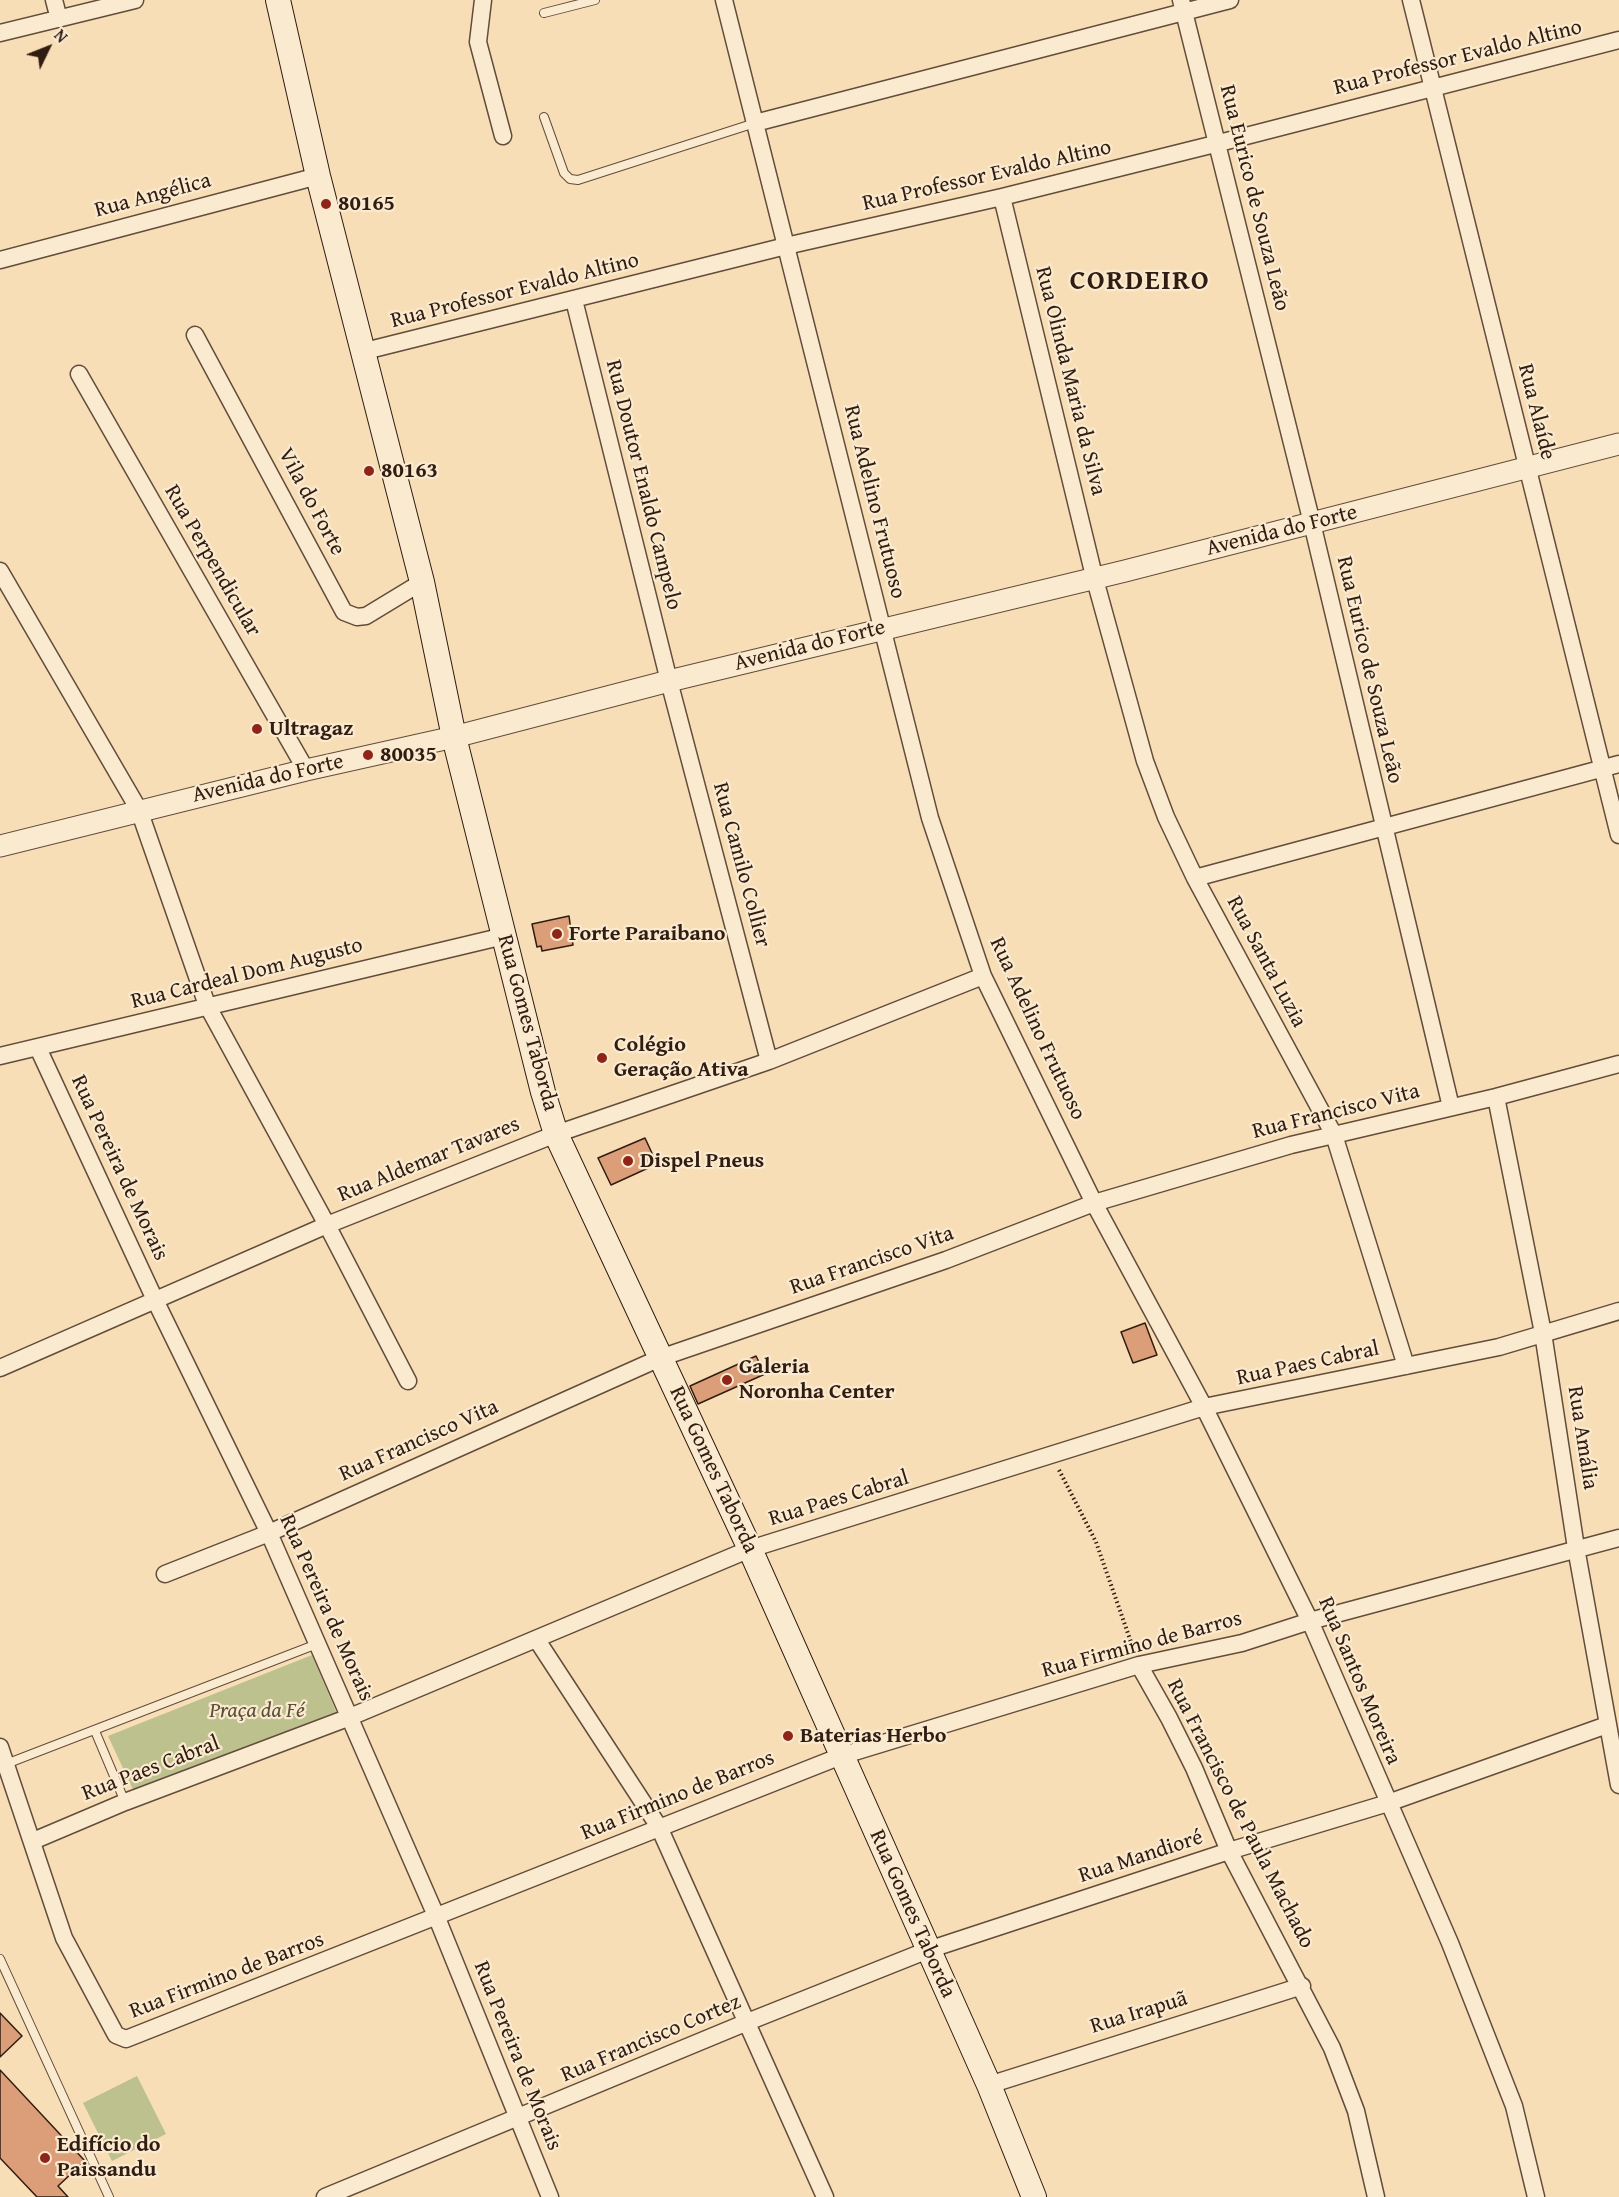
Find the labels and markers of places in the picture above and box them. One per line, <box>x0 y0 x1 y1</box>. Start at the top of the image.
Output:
place label: 80165 <box>338 191 395 217</box>
marker: 80165 <box>319 197 333 211</box>
place label: 80163 <box>381 458 438 484</box>
marker: 80163 <box>362 464 376 478</box>
place label: Ultragaz <box>269 716 353 742</box>
marker: Ultragaz <box>250 722 264 736</box>
place label: 80035 <box>380 742 437 768</box>
marker: 80035 <box>361 748 375 762</box>
place label: Forte Paraibano <box>569 921 725 947</box>
marker: Forte Paraibano <box>550 927 564 941</box>
place label: Colégio Geração Ativa <box>614 1032 749 1084</box>
marker: Colégio Geração Ativa <box>595 1051 609 1065</box>
place label: Dispel Pneus <box>640 1148 764 1174</box>
marker: Dispel Pneus <box>621 1154 635 1168</box>
place label: Galeria Noronha Center <box>739 1354 895 1406</box>
marker: Galeria Noronha Center <box>720 1373 734 1387</box>
place label: Baterias Herbo <box>800 1723 946 1749</box>
marker: Baterias Herbo <box>781 1729 795 1743</box>
place label: Edifício do Paissandu <box>57 2132 161 2184</box>
marker: Edifício do Paissandu <box>38 2151 52 2165</box>

